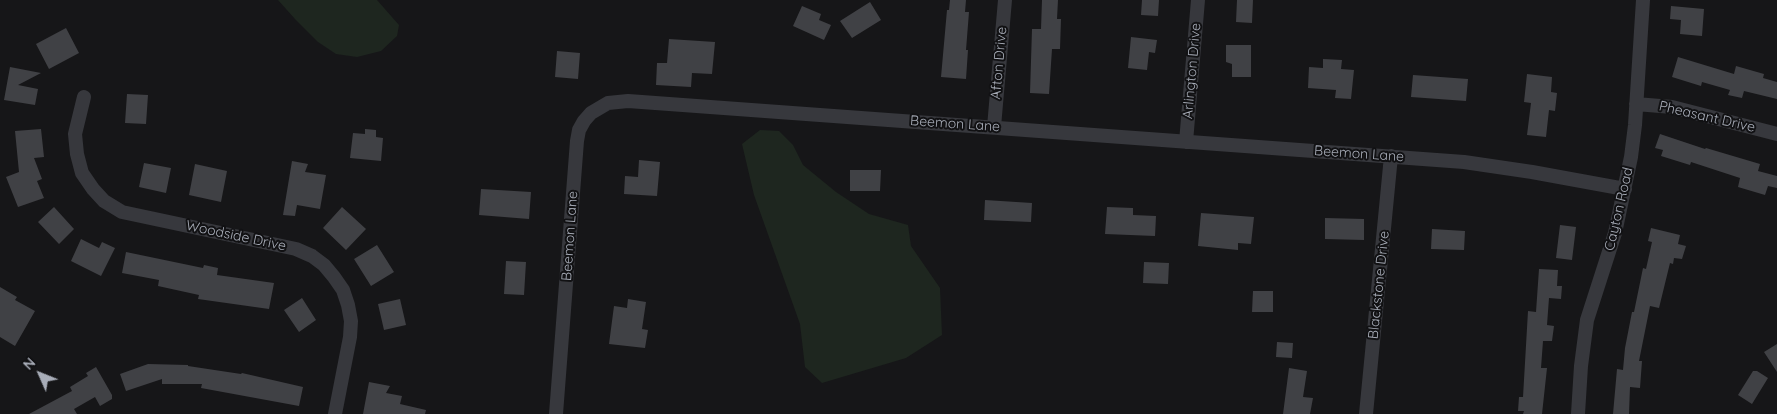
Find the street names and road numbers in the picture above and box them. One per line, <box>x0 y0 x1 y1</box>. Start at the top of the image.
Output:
street label: Arlington Drive <box>1179 22 1205 120</box>
street label: Afton Drive <box>987 26 1011 100</box>
street label: Pheasant Drive <box>1657 98 1757 136</box>
street label: Beemon Lane <box>910 112 1000 136</box>
street label: Beemon Lane <box>1314 142 1404 166</box>
street label: Cayton Road <box>1601 166 1637 252</box>
street label: Beemon Lane <box>558 191 582 281</box>
street label: Woodside Drive <box>184 217 288 255</box>
street label: Blackstone Drive <box>1365 230 1393 340</box>

